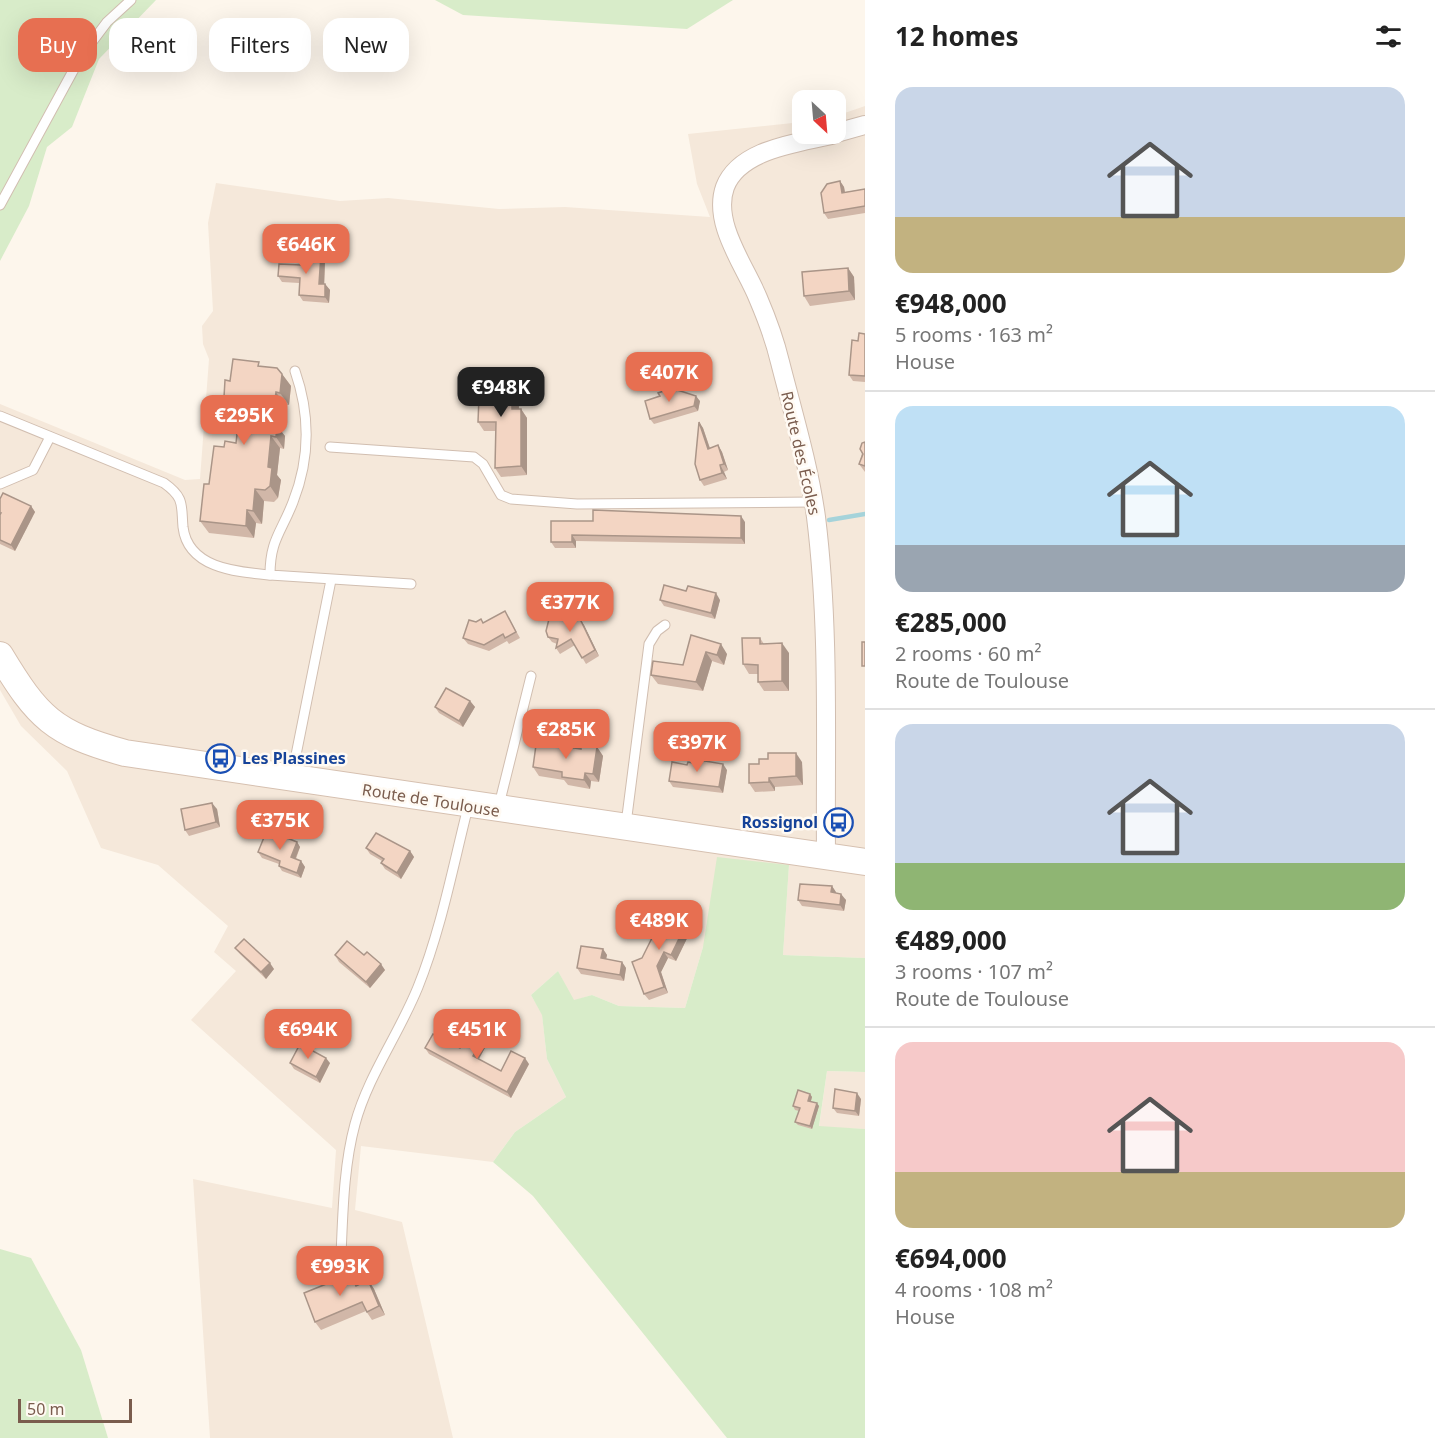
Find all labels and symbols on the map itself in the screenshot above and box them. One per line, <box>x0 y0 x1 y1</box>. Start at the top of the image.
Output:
north arrow <box>792 90 846 144</box>
pin: €646K <box>264 224 348 275</box>
pin: €407K <box>627 352 711 403</box>
pin: €948K <box>459 367 543 418</box>
street label: Route des Écoles <box>776 389 826 517</box>
pin: €295K <box>202 395 286 446</box>
pin: €377K <box>528 582 612 633</box>
pin: €285K <box>524 709 608 760</box>
pin: €397K <box>655 722 739 773</box>
bus stop icon: Les Plassines <box>205 742 237 774</box>
place label: Les Plassines <box>242 747 346 769</box>
street label: Route de Toulouse <box>361 778 501 822</box>
pin: €375K <box>238 800 322 851</box>
bus stop icon: Rossignol <box>823 806 855 838</box>
place label: Rossignol <box>741 811 818 833</box>
pin: €489K <box>617 900 701 951</box>
pin: €694K <box>266 1009 350 1060</box>
pin: €451K <box>435 1009 519 1060</box>
pin: €993K <box>298 1246 382 1297</box>
scale bar <box>18 1396 132 1424</box>

